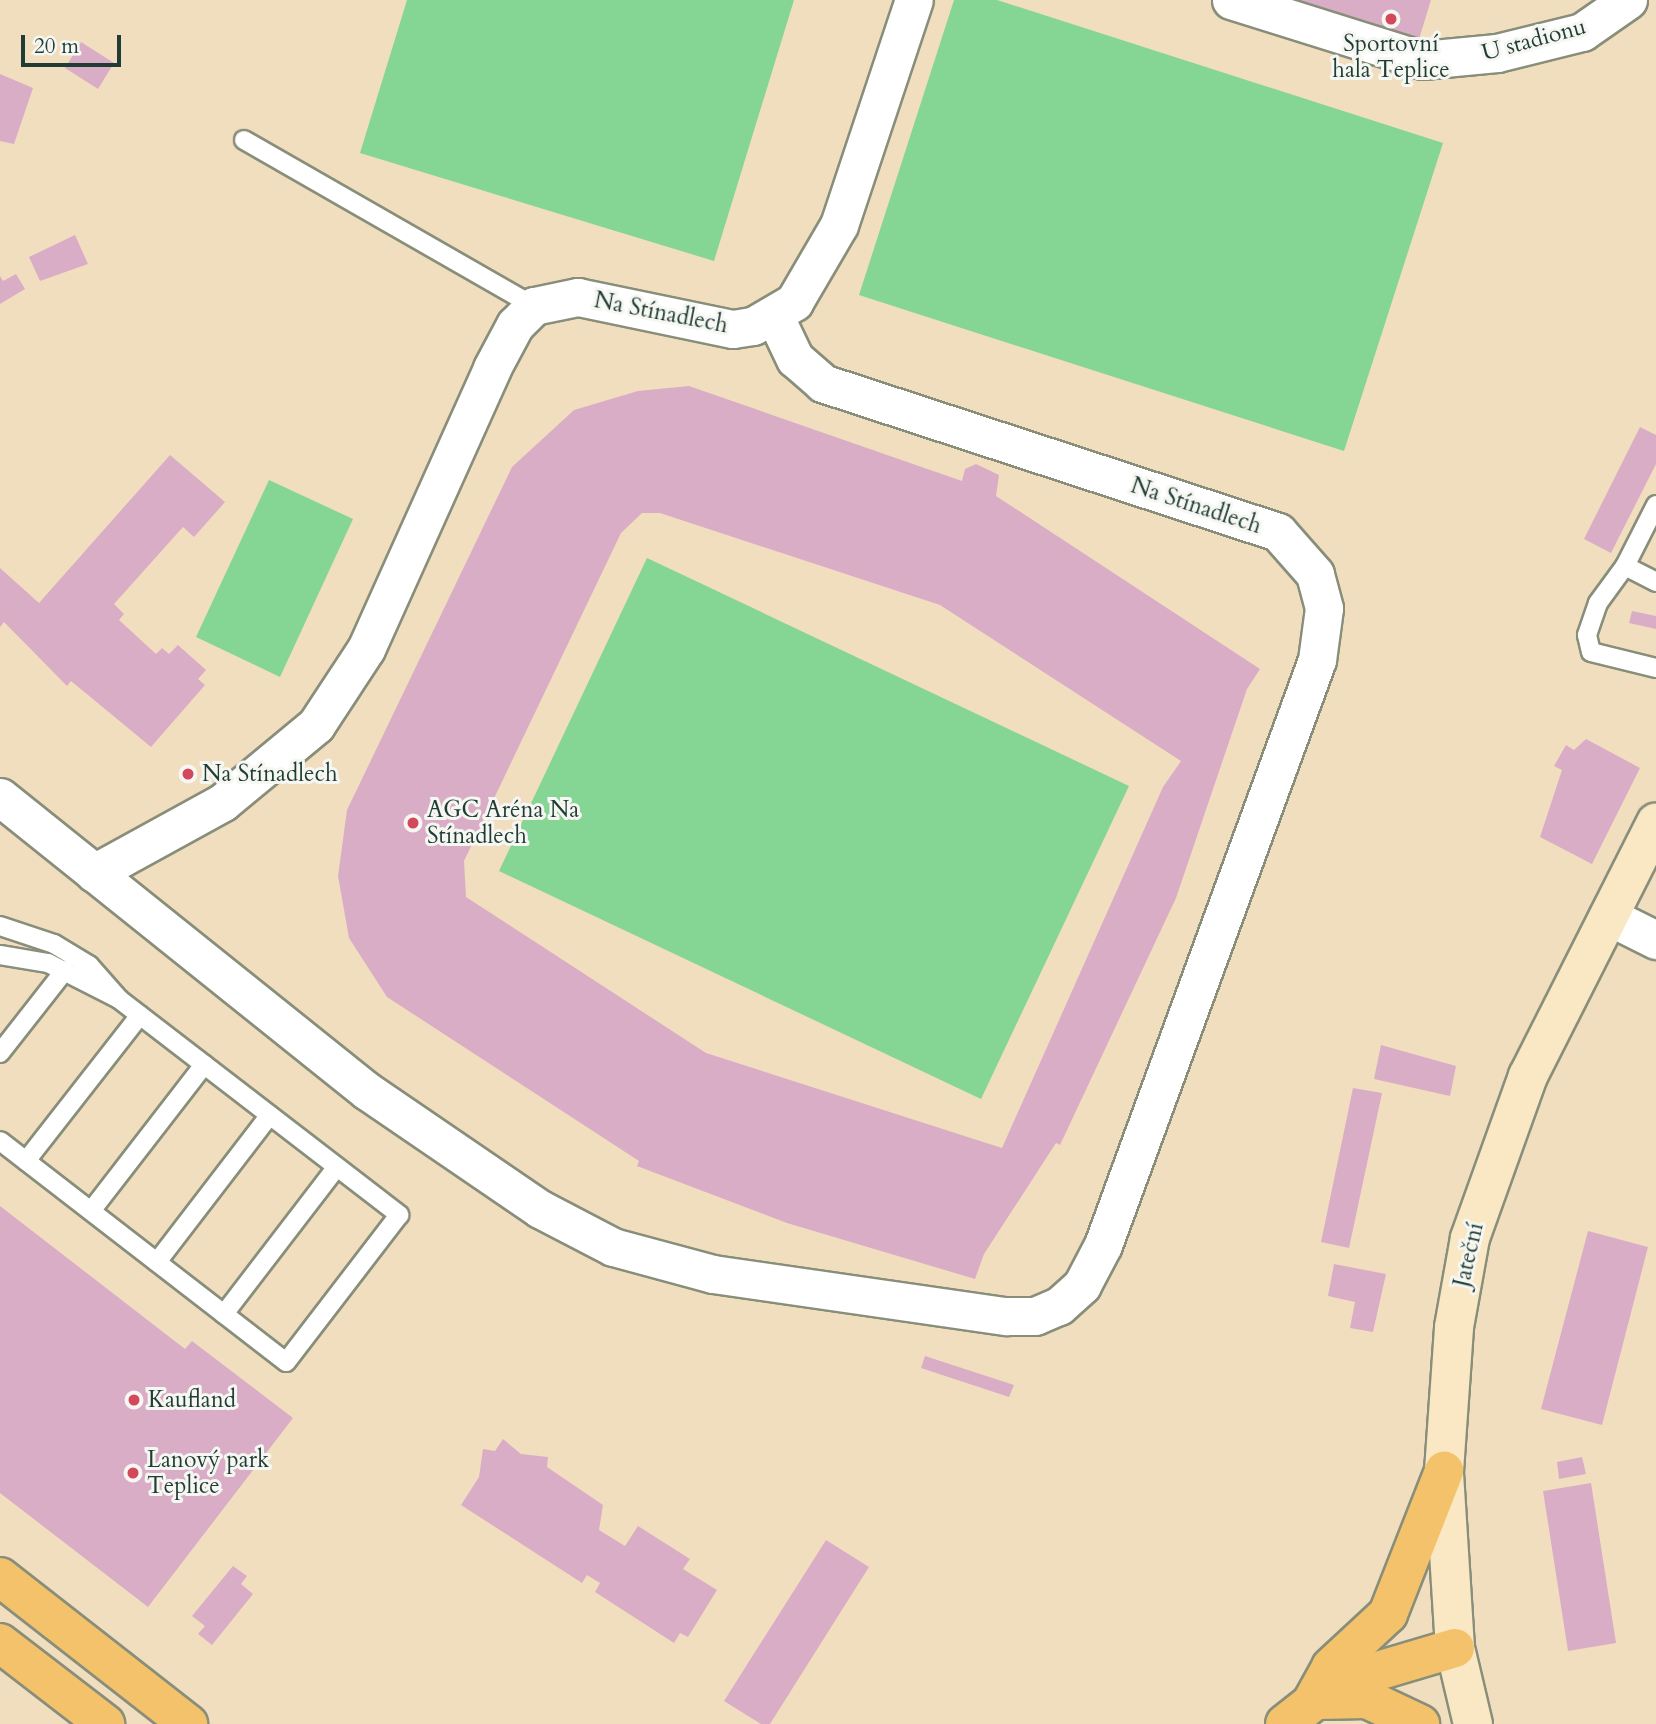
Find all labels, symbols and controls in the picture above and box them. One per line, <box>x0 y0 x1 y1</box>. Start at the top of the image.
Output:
marker: Sportovní hala Teplice <box>1383 11 1399 27</box>
street label: U stadionu <box>1479 13 1589 67</box>
scale bar <box>24 21 124 65</box>
place label: Sportovní hala Teplice <box>1332 30 1450 84</box>
text: 20 m <box>34 32 79 61</box>
street label: Na Stínadlech <box>592 287 730 339</box>
street label: Na Stínadlech <box>1127 472 1265 540</box>
place label: Na Stínadlech <box>202 760 338 788</box>
marker: Na Stínadlech <box>180 766 196 782</box>
place label: AGC Aréna Na Stínadlech <box>427 796 579 850</box>
marker: AGC Aréna Na Stínadlech <box>405 815 421 831</box>
street label: Jateční <box>1448 1220 1490 1290</box>
place label: Kaufland <box>148 1386 236 1414</box>
marker: Kaufland <box>126 1392 142 1408</box>
place label: Lanový park Teplice <box>147 1446 269 1500</box>
marker: Lanový park Teplice <box>125 1465 141 1481</box>

